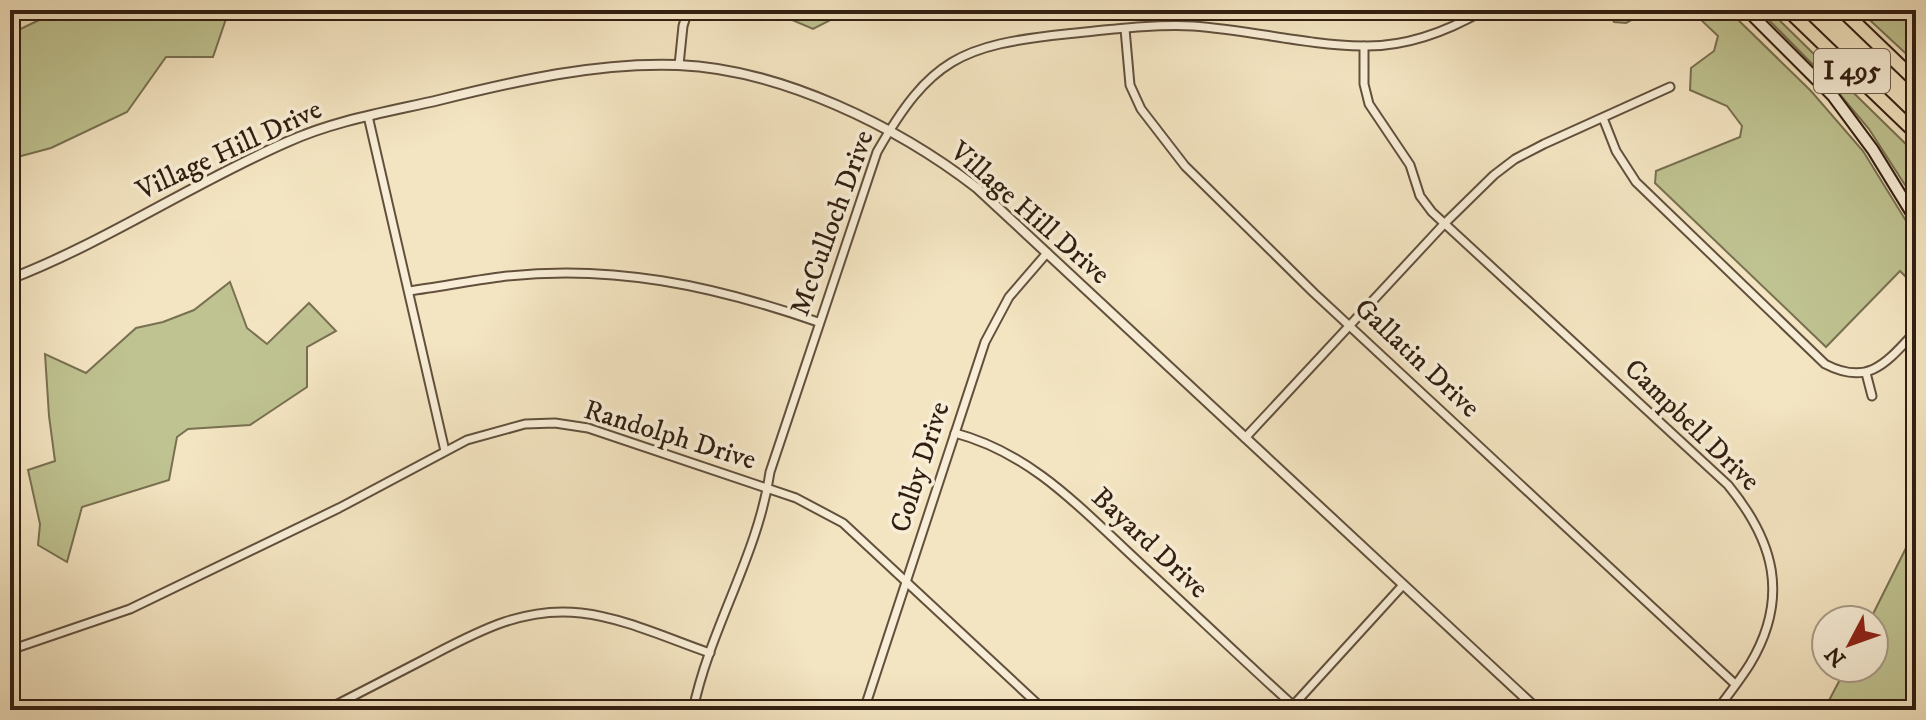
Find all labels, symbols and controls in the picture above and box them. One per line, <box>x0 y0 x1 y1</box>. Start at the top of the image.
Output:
road number: I 495 <box>1814 49 1890 93</box>
street label: Village Hill Drive <box>130 92 327 209</box>
street label: McCulloch Drive <box>782 125 882 321</box>
street label: Village Hill Drive <box>942 133 1117 292</box>
street label: Gallatin Drive <box>1347 291 1487 425</box>
street label: Campbell Drive <box>1617 351 1767 499</box>
street label: Randolph Drive <box>580 392 760 478</box>
street label: Colby Drive <box>882 397 958 537</box>
street label: Bayard Drive <box>1084 480 1216 606</box>
north arrow <box>1810 604 1890 684</box>
text: N <box>1820 640 1852 672</box>

